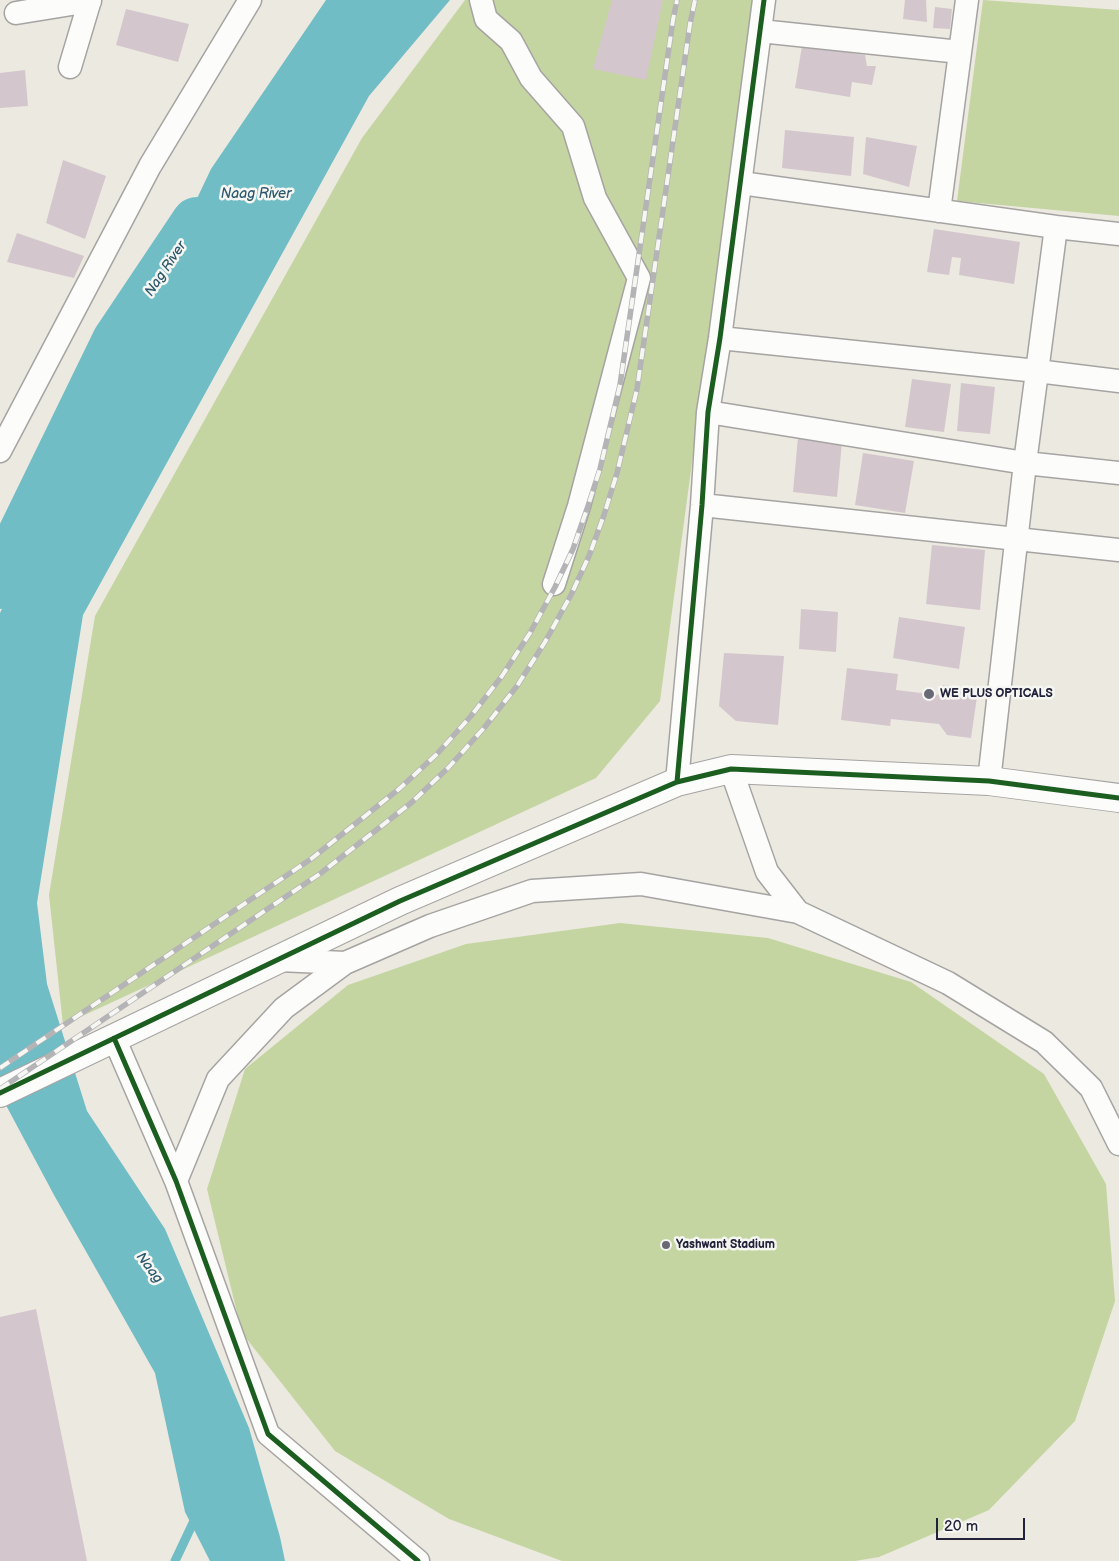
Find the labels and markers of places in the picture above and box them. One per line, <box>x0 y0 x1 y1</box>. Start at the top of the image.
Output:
marker: WE PLUS OPTICALS <box>922 687 936 701</box>
place label: WE PLUS OPTICALS <box>940 687 1053 701</box>
place label: Yashwant Stadium <box>676 1238 775 1252</box>
marker: Yashwant Stadium <box>660 1239 672 1251</box>

